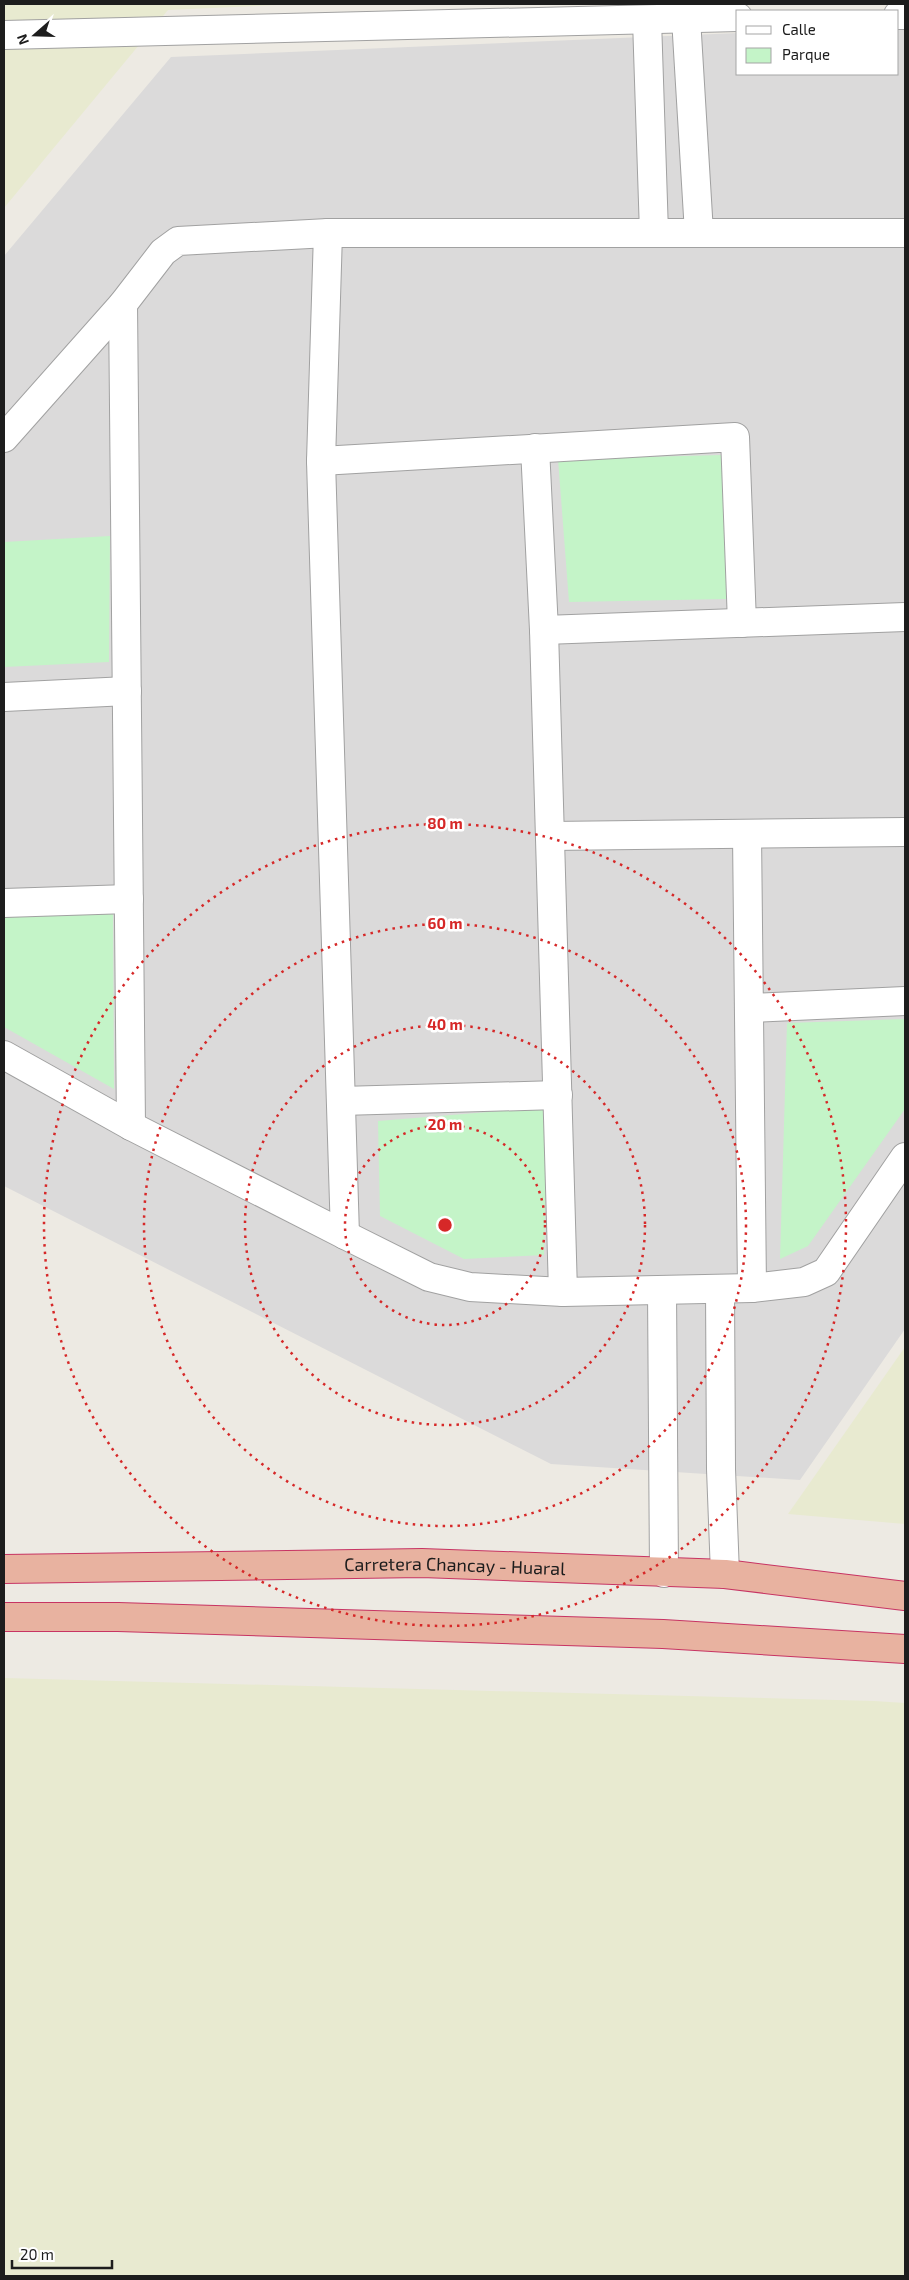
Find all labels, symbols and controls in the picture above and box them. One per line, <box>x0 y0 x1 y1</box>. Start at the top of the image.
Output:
north arrow <box>10 10 60 60</box>
legend <box>736 10 899 75</box>
text: Calle <box>782 20 816 38</box>
text: N <box>13 32 32 47</box>
text: Parque <box>782 45 830 63</box>
text: 80 m <box>427 814 463 832</box>
text: 60 m <box>428 914 462 932</box>
text: 40 m <box>427 1015 463 1033</box>
text: 20 m <box>428 1115 462 1133</box>
centre of rings <box>436 1216 454 1234</box>
street label: Carretera Chancay - Huaral <box>344 1552 567 1579</box>
scale bar <box>12 2238 112 2270</box>
text: 20 m <box>20 2245 54 2263</box>

